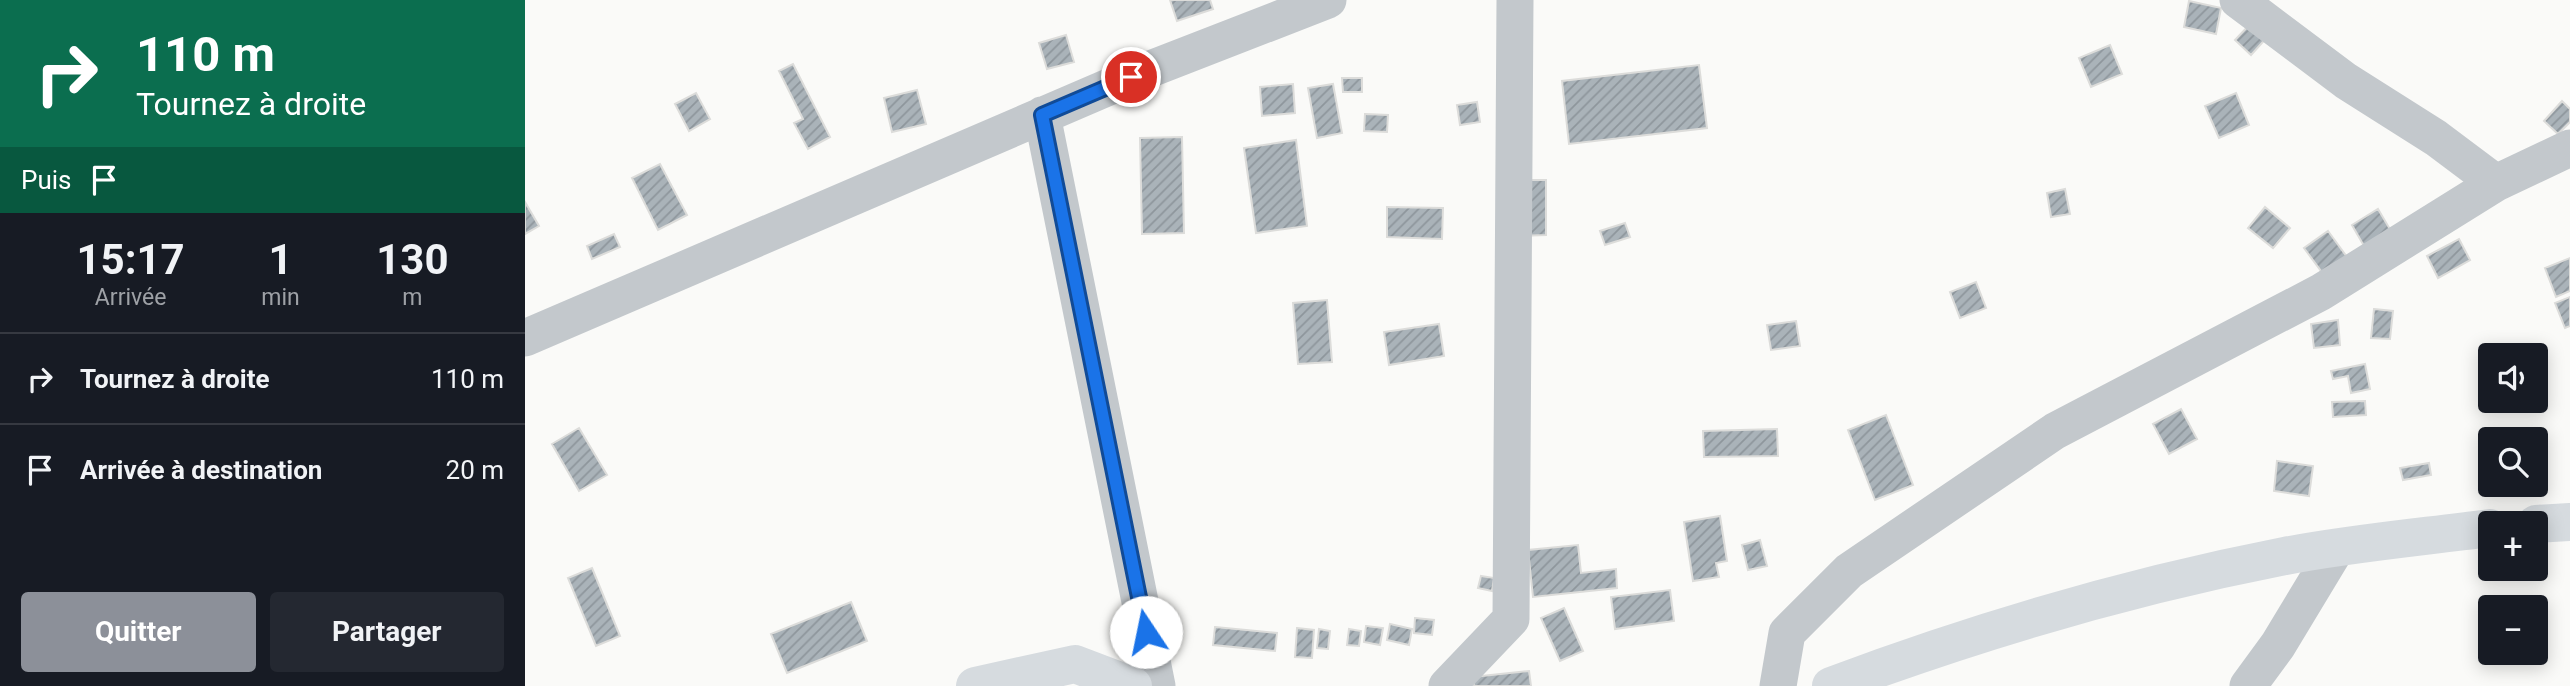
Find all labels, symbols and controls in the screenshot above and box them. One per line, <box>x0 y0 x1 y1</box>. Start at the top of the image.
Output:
text: 110 m <box>136 26 275 83</box>
icon: right <box>21 28 112 119</box>
pin <box>1101 47 1161 107</box>
icon: arrive <box>1112 58 1150 96</box>
text: Tournez à droite <box>136 85 366 123</box>
icon: arrive <box>85 161 123 199</box>
text: Puis <box>21 165 71 195</box>
text: 15:17 <box>77 235 185 284</box>
text: 1 <box>268 235 293 284</box>
text: 130 <box>376 235 449 284</box>
text: Arrivée <box>95 284 166 311</box>
text: min <box>261 284 300 311</box>
text: m <box>402 284 422 311</box>
map controls <box>2478 343 2548 665</box>
button: sound <box>2478 343 2548 413</box>
icon: right <box>21 360 59 398</box>
text: Tournez à droite <box>80 364 270 394</box>
text: 110 m <box>431 364 504 394</box>
button: search <box>2478 427 2548 497</box>
icon: arrive <box>21 451 59 489</box>
text: Arrivée à destination <box>80 455 322 485</box>
text: 20 m <box>446 455 504 485</box>
button: + <box>2478 511 2548 581</box>
button: Quitter <box>21 592 256 672</box>
button: Partager <box>270 592 504 672</box>
position arrow <box>1109 595 1183 669</box>
button: − <box>2478 595 2548 665</box>

